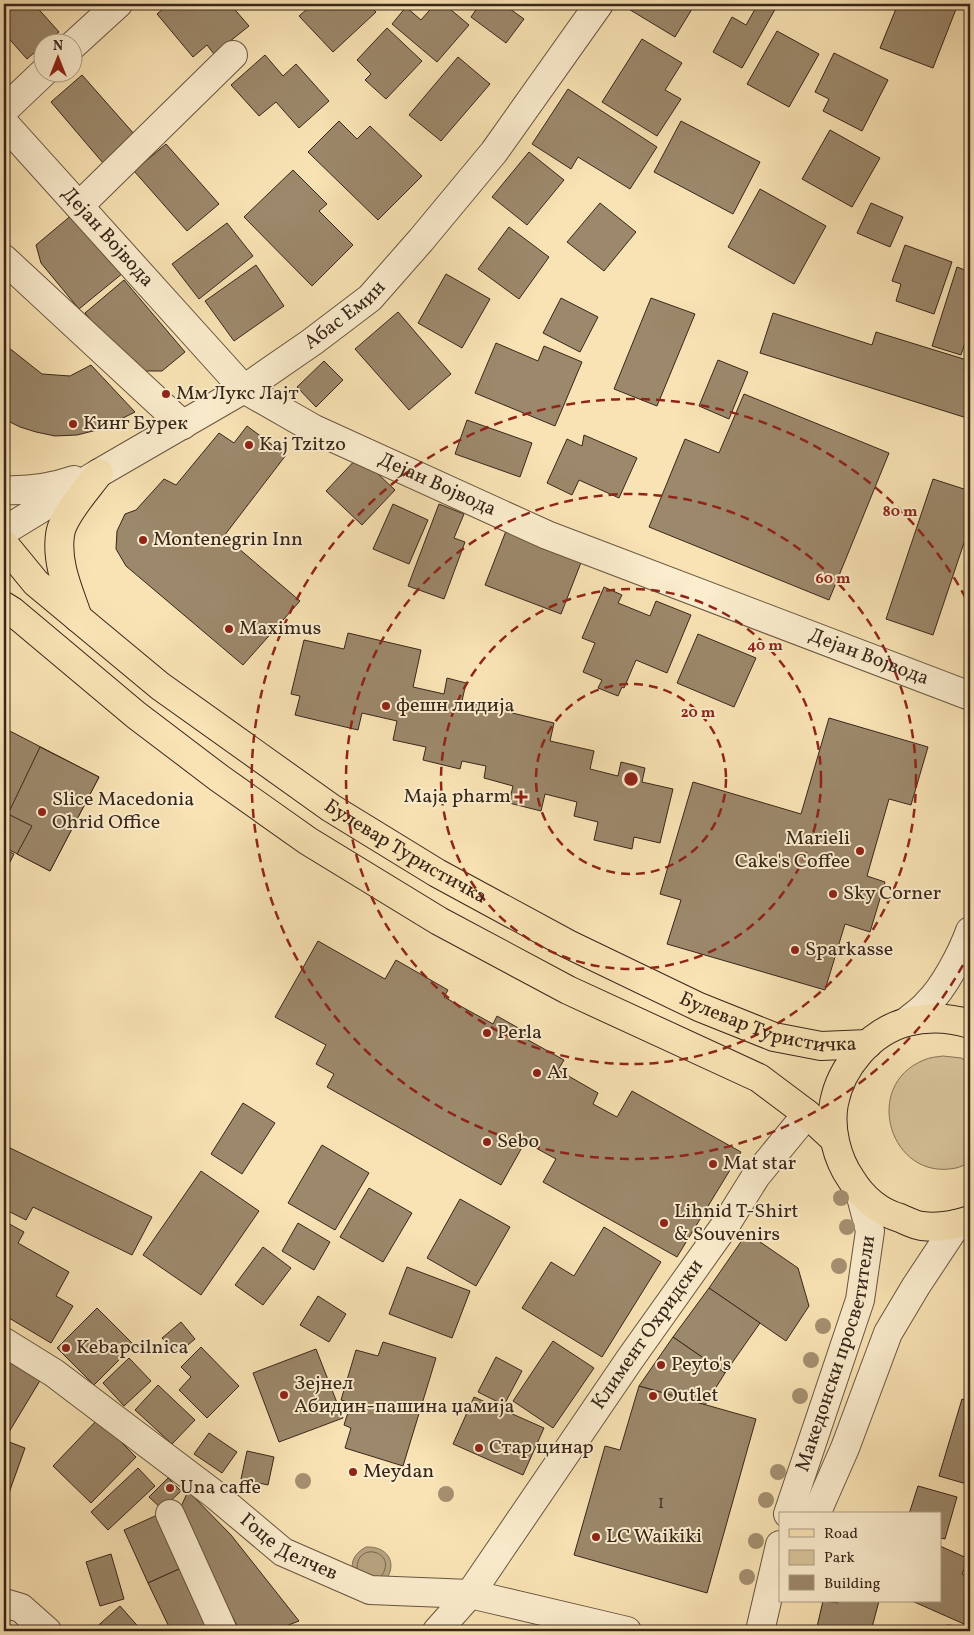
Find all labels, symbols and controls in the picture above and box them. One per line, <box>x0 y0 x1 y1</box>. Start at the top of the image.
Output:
north arrow <box>32 32 82 82</box>
text: N <box>53 37 63 56</box>
street label: Дејан Војвода <box>54 181 160 294</box>
street label: Абас Емин <box>298 275 393 357</box>
place label: Мм Лукс Лајт <box>176 380 299 408</box>
marker: Мм Лукс Лајт <box>160 388 172 400</box>
place label: Кинг Бурек <box>83 410 188 438</box>
marker: Кинг Бурек <box>67 418 79 430</box>
place label: Kaj Tzitzo <box>259 431 346 459</box>
marker: Kaj Tzitzo <box>243 439 255 451</box>
street label: Дејан Војвода <box>374 446 500 524</box>
text: 80 m <box>883 502 918 523</box>
place label: Montenegrin Inn <box>153 526 303 554</box>
marker: Montenegrin Inn <box>137 534 149 546</box>
text: 60 m <box>816 569 851 590</box>
place label: Maximus <box>239 615 321 643</box>
street label: Дејан Војвода <box>804 622 933 693</box>
marker: Maximus <box>223 623 235 635</box>
text: 40 m <box>747 636 783 657</box>
place label: фешн лидија <box>396 692 515 720</box>
marker: фешн лидија <box>380 700 392 712</box>
text: 20 m <box>681 703 716 724</box>
centre of rings <box>622 770 640 788</box>
place label: Maja pharm <box>404 783 511 811</box>
place label: Slice Macedonia Ohrid Office <box>52 786 194 837</box>
marker: Maja pharm <box>515 791 527 803</box>
street label: Булевар Туристичка <box>318 793 492 911</box>
marker: Slice Macedonia Ohrid Office <box>36 806 48 818</box>
place label: Marieli Cake's Coffee <box>735 825 850 876</box>
marker: Marieli Cake's Coffee <box>854 845 866 857</box>
place label: Sky Corner <box>843 880 941 908</box>
marker: Sky Corner <box>827 888 839 900</box>
place label: Sparkasse <box>805 936 893 964</box>
marker: Sparkasse <box>789 944 801 956</box>
street label: Булевар Туристичка <box>674 985 857 1060</box>
place label: Perla <box>497 1019 542 1047</box>
marker: Perla <box>481 1027 493 1039</box>
place label: A1 <box>547 1059 569 1087</box>
marker: A1 <box>531 1067 543 1079</box>
place label: Sebo <box>497 1128 539 1156</box>
marker: Sebo <box>481 1136 493 1148</box>
place label: Mat star <box>723 1150 796 1178</box>
marker: Mat star <box>707 1158 719 1170</box>
place label: Lihnid T-Shirt & Souvenirs <box>674 1198 799 1249</box>
marker: Lihnid T-Shirt & Souvenirs <box>658 1217 670 1229</box>
street label: Македонски просветители <box>789 1234 883 1476</box>
street label: Климент Охридски <box>585 1254 710 1415</box>
place label: Kebapcilnica <box>76 1334 188 1362</box>
marker: Kebapcilnica <box>60 1342 72 1354</box>
place label: Peyto's <box>671 1351 731 1379</box>
marker: Peyto's <box>655 1359 667 1371</box>
place label: Зејнел Абидин-пашина џамија <box>294 1370 515 1421</box>
place label: Outlet <box>663 1382 718 1410</box>
marker: Зејнел Абидин-пашина џамија <box>278 1389 290 1401</box>
marker: Outlet <box>647 1390 659 1402</box>
place label: Стар цинар <box>489 1434 594 1462</box>
marker: Стар цинар <box>473 1442 485 1454</box>
place label: Meydan <box>363 1458 434 1486</box>
marker: Meydan <box>347 1466 359 1478</box>
place label: Una caffe <box>180 1474 261 1502</box>
marker: Una caffe <box>164 1482 176 1494</box>
house number: 1 <box>658 1491 664 1516</box>
street label: Гоце Делчев <box>233 1507 342 1588</box>
legend <box>779 1512 942 1602</box>
place label: LC Waikiki <box>606 1523 702 1551</box>
text: Road <box>824 1524 858 1545</box>
marker: LC Waikiki <box>590 1531 602 1543</box>
text: Park <box>824 1548 855 1569</box>
text: Building <box>824 1574 881 1595</box>

